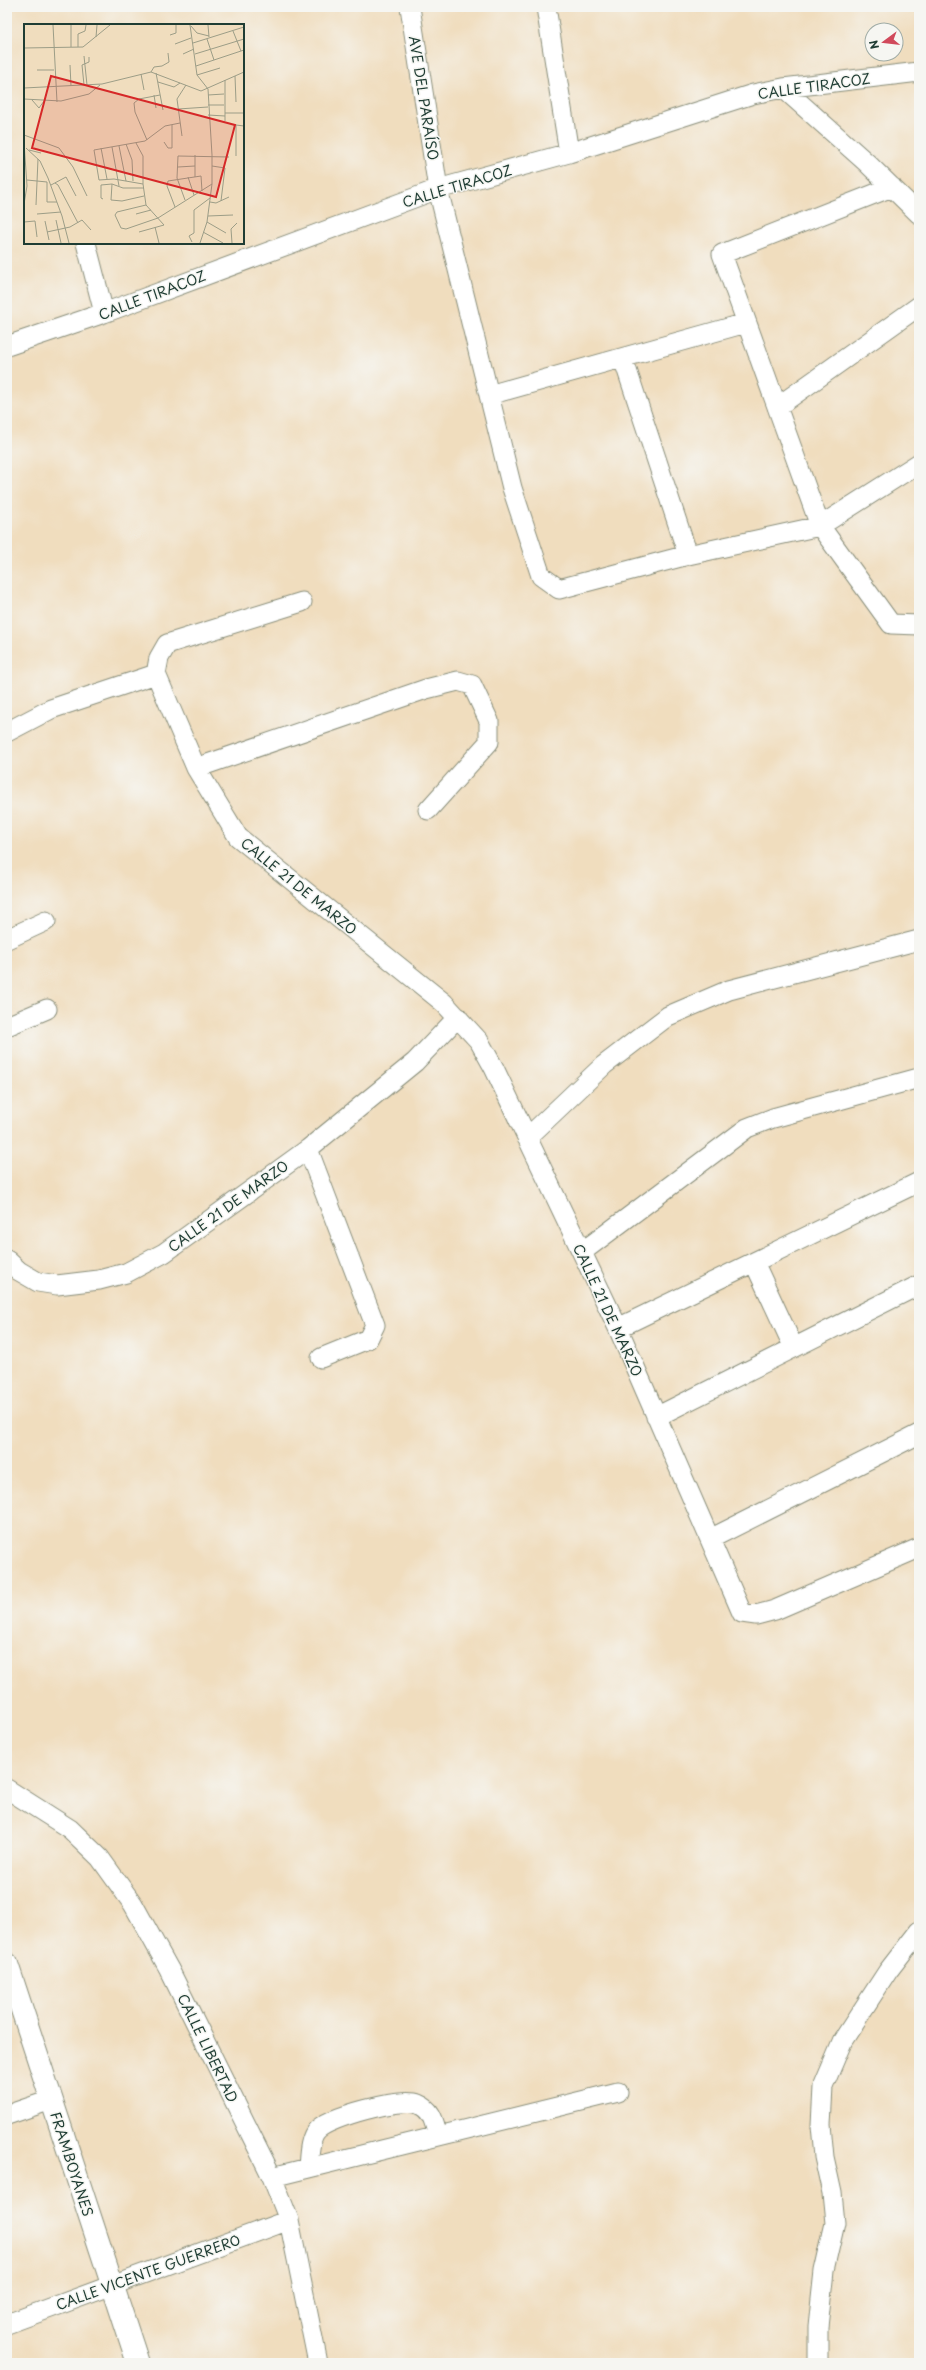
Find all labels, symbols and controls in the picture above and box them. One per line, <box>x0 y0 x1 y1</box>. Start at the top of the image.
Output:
north arrow <box>864 22 904 62</box>
inset map <box>24 24 244 244</box>
street label: AVE DEL PARAÍSO <box>404 34 444 162</box>
text: N <box>864 38 883 51</box>
street label: CALLE TIRACOZ <box>756 68 872 104</box>
street label: CALLE TIRACOZ <box>400 159 514 213</box>
street label: CALLE TIRACOZ <box>95 265 209 325</box>
street label: CALLE 21 DE MARZO <box>236 832 362 940</box>
street label: CALLE 21 DE MARZO <box>163 1155 293 1257</box>
street label: CALLE 21 DE MARZO <box>568 1240 648 1380</box>
street label: CALLE LIBERTAD <box>173 1990 243 2106</box>
street label: FRAMBOYANES <box>45 2109 99 2219</box>
street label: CALLE VICENTE GUERRERO <box>53 2229 243 2315</box>

